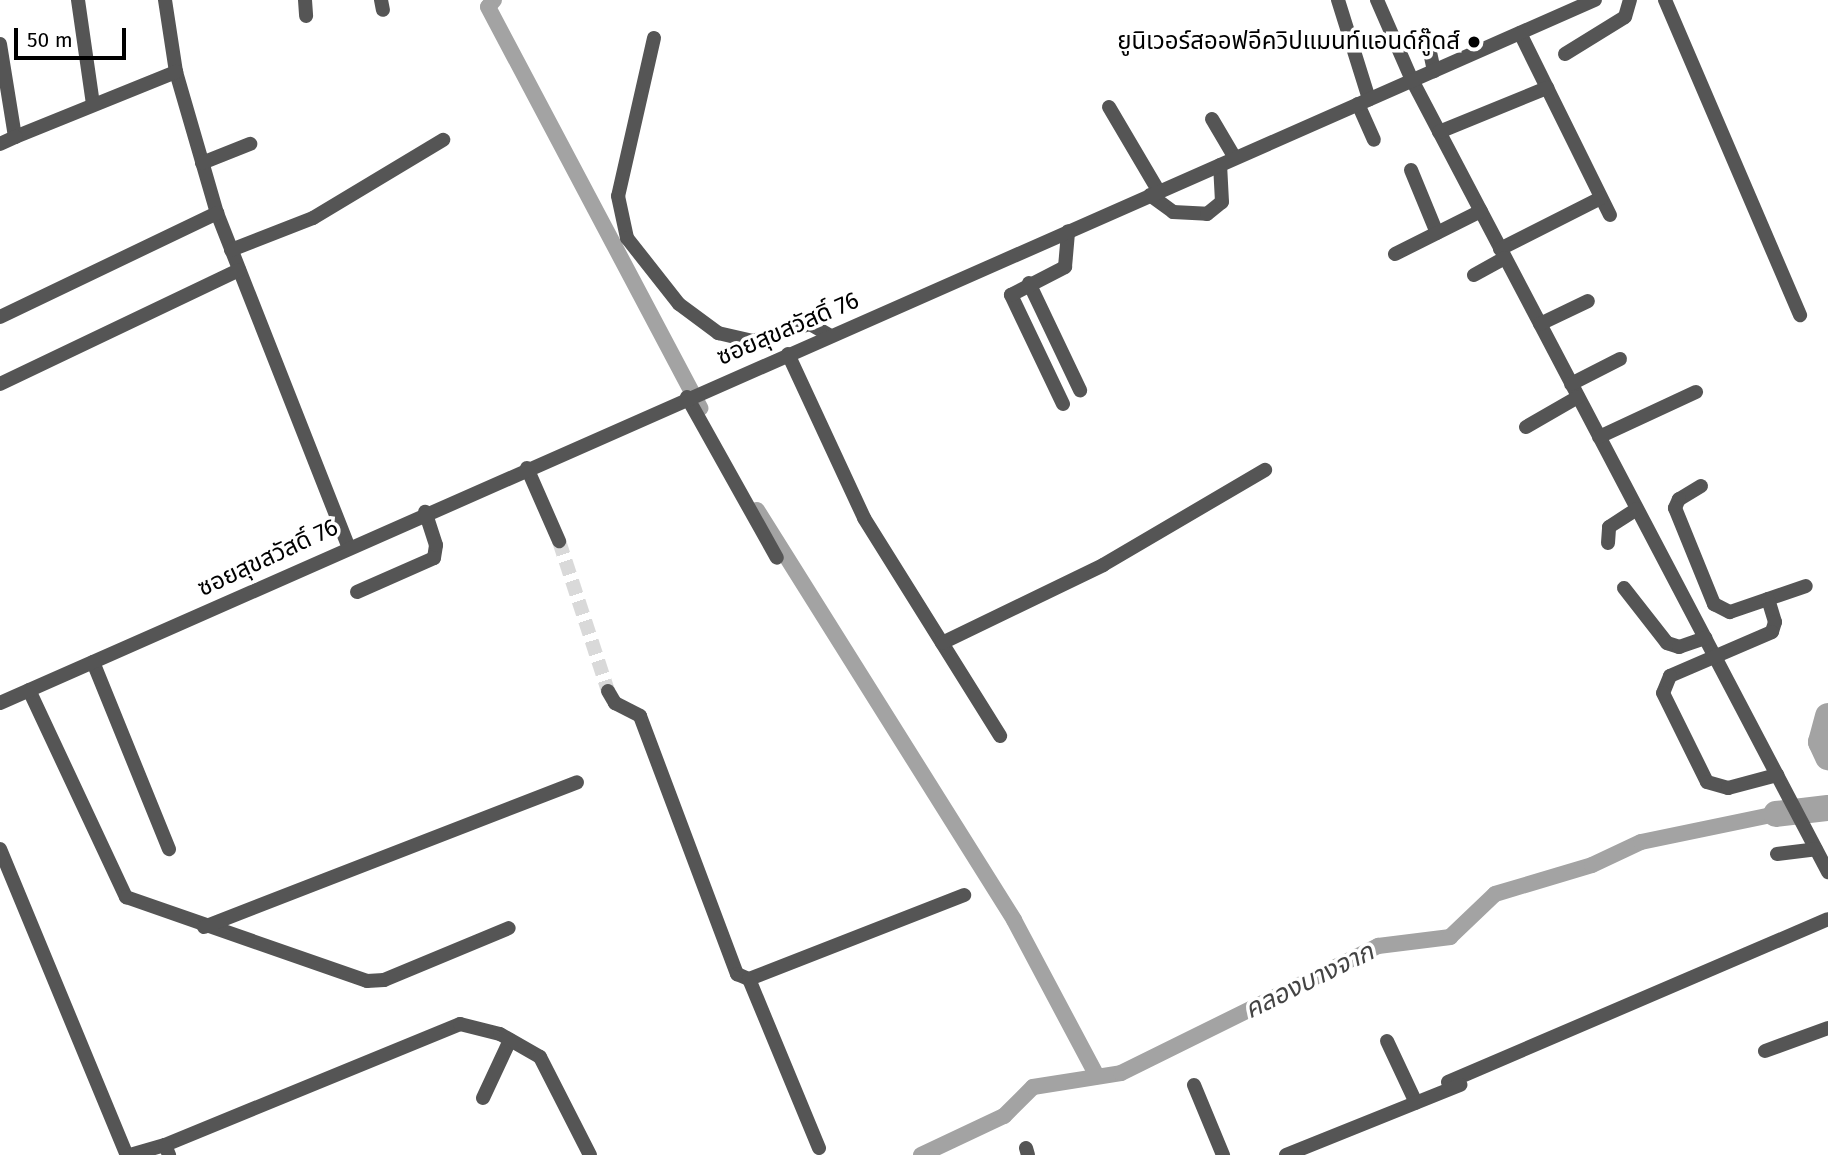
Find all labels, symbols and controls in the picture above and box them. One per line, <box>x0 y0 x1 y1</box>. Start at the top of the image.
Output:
scale bar <box>18 14 130 58</box>
text: 50 m <box>27 27 73 53</box>
place label: ยูนิเวอร์สออฟอีควิปแมนท์แอนด์กู๊ดส์ <box>1117 28 1460 56</box>
marker: ยูนิเวอร์สออฟอีควิปแมนท์แอนด์กู๊ดส์ <box>1466 34 1482 50</box>
street label: ซอยสุขสวัสดิ์ 76 <box>713 286 863 372</box>
street label: ซอยสุขสวัสดิ์ 76 <box>193 513 343 603</box>
water label: คลองบางจาก <box>1239 936 1379 1026</box>

